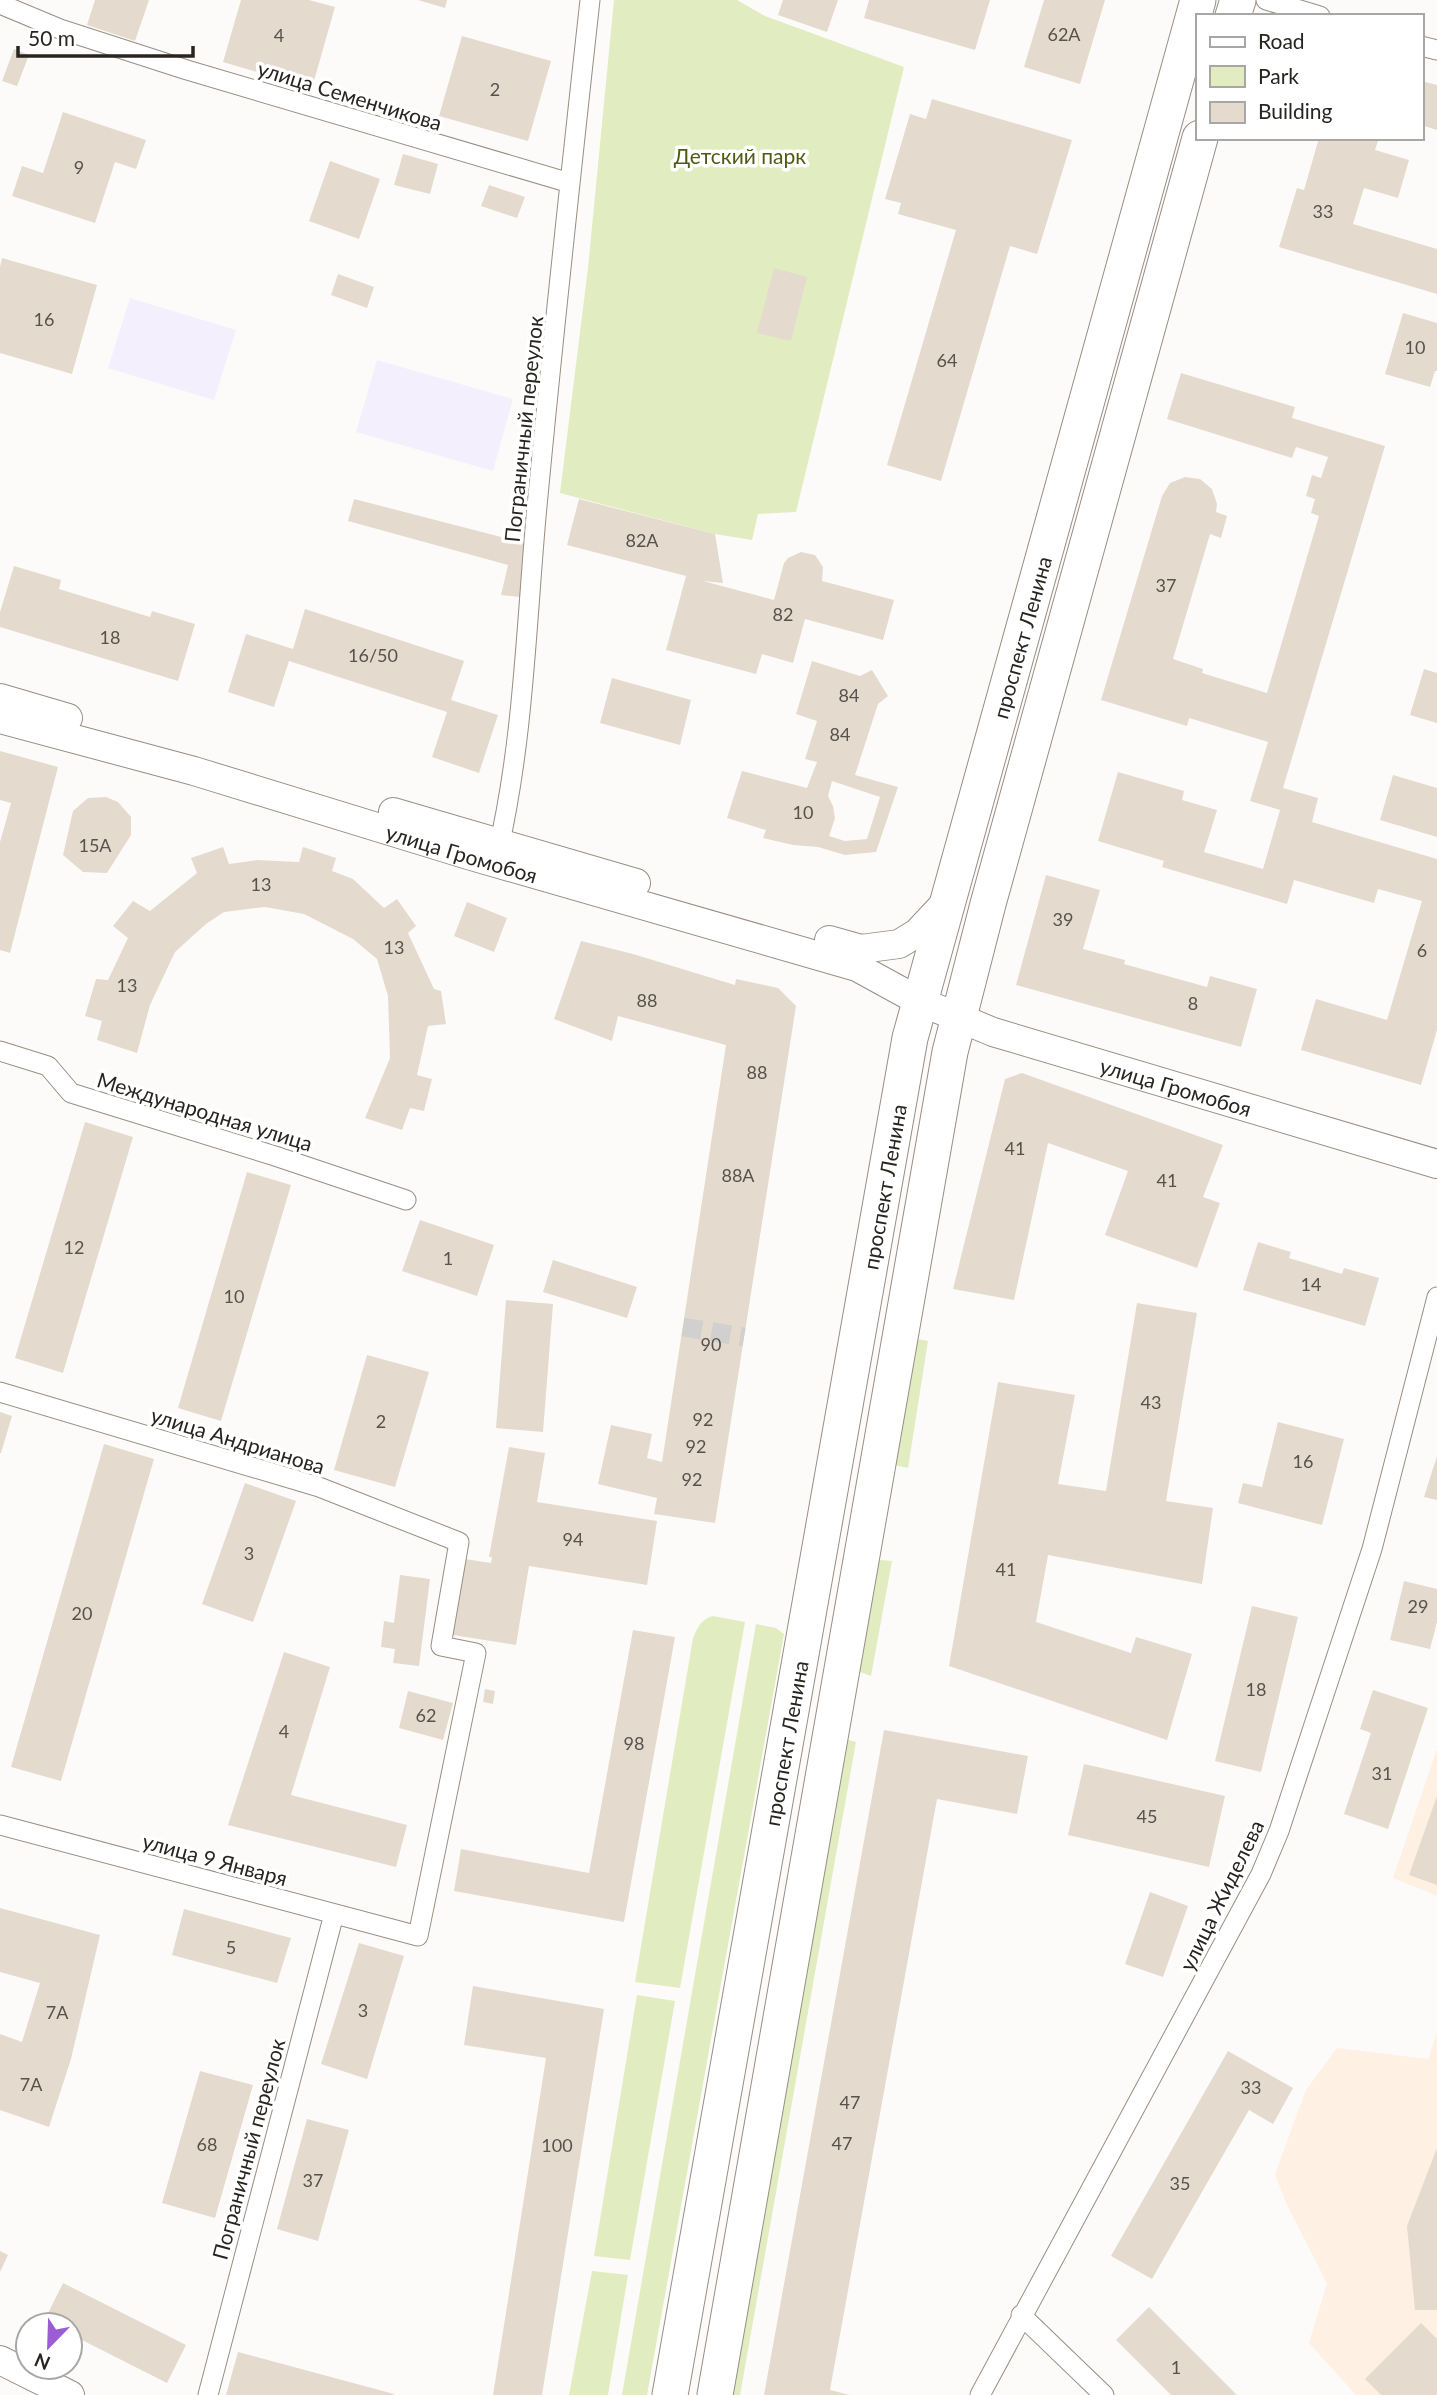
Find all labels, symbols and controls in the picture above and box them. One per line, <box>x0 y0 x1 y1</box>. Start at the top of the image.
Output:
scale bar <box>18 14 192 58</box>
legend <box>1196 14 1423 140</box>
house number: 62А <box>1047 23 1081 45</box>
house number: 4 <box>274 24 284 46</box>
text: 50 m <box>28 25 75 50</box>
text: Road <box>1258 28 1305 53</box>
street label: улица Семенчикова <box>255 55 445 135</box>
text: Park <box>1258 63 1299 88</box>
house number: 2 <box>490 78 500 100</box>
text: Building <box>1258 98 1333 123</box>
park label: Детский парк <box>674 143 806 168</box>
house number: 9 <box>74 156 84 178</box>
house number: 33 <box>1313 200 1333 222</box>
house number: 16 <box>34 308 54 330</box>
street label: Пограничный переулок <box>499 314 547 543</box>
house number: 10 <box>1405 336 1425 358</box>
house number: 64 <box>937 349 957 371</box>
house number: 82А <box>625 529 659 551</box>
street label: проспект Ленина <box>987 553 1056 721</box>
house number: 37 <box>1156 574 1176 596</box>
house number: 82 <box>773 603 793 625</box>
house number: 18 <box>100 626 120 648</box>
house number: 16/50 <box>348 644 398 666</box>
house number: 84 <box>839 684 859 706</box>
house number: 84 <box>830 723 850 745</box>
house number: 10 <box>793 801 813 823</box>
street label: улица Громобоя <box>383 818 541 887</box>
house number: 15А <box>78 834 112 856</box>
house number: 13 <box>251 873 271 895</box>
house number: 39 <box>1053 908 1073 930</box>
house number: 13 <box>384 936 404 958</box>
house number: 6 <box>1417 939 1427 961</box>
house number: 13 <box>117 974 137 996</box>
house number: 88 <box>637 989 657 1011</box>
house number: 8 <box>1188 992 1198 1014</box>
street label: улица Громобоя <box>1097 1052 1255 1121</box>
house number: 88 <box>747 1061 767 1083</box>
street label: Международная улица <box>94 1066 316 1156</box>
street label: проспект Ленина <box>857 1102 911 1271</box>
house number: 41 <box>1005 1137 1025 1159</box>
house number: 88А <box>721 1164 755 1186</box>
house number: 41 <box>1157 1169 1177 1191</box>
house number: 12 <box>64 1236 84 1258</box>
house number: 1 <box>443 1247 453 1269</box>
house number: 14 <box>1301 1273 1321 1295</box>
house number: 10 <box>224 1285 244 1307</box>
house number: 90 <box>701 1333 721 1355</box>
house number: 43 <box>1141 1391 1161 1413</box>
street label: улица Андрианова <box>148 1402 328 1478</box>
house number: 92 <box>693 1408 713 1430</box>
house number: 2 <box>376 1410 386 1432</box>
house number: 92 <box>686 1435 706 1457</box>
house number: 16 <box>1293 1450 1313 1472</box>
house number: 92 <box>682 1468 702 1490</box>
house number: 94 <box>563 1528 583 1550</box>
house number: 3 <box>244 1542 254 1564</box>
house number: 41 <box>996 1558 1016 1580</box>
house number: 29 <box>1408 1595 1428 1617</box>
house number: 20 <box>72 1602 92 1624</box>
street label: проспект Ленина <box>758 1658 812 1828</box>
house number: 18 <box>1246 1678 1266 1700</box>
house number: 62 <box>416 1704 436 1726</box>
house number: 4 <box>279 1720 289 1742</box>
house number: 98 <box>624 1732 644 1754</box>
house number: 31 <box>1372 1762 1392 1784</box>
house number: 45 <box>1137 1805 1157 1827</box>
street label: улица Жиделева <box>1174 1816 1268 1974</box>
street label: улица 9 Января <box>140 1828 290 1890</box>
house number: 5 <box>226 1936 236 1958</box>
house number: 3 <box>358 1999 368 2021</box>
house number: 7А <box>46 2001 69 2023</box>
street label: Пограничный переулок <box>206 2036 290 2262</box>
house number: 7А <box>20 2073 43 2095</box>
house number: 33 <box>1241 2076 1261 2098</box>
house number: 47 <box>840 2091 860 2113</box>
house number: 47 <box>832 2132 852 2154</box>
house number: 68 <box>197 2133 217 2155</box>
house number: 100 <box>541 2134 573 2156</box>
house number: 37 <box>303 2169 323 2191</box>
house number: 35 <box>1170 2172 1190 2194</box>
north arrow <box>14 2311 84 2381</box>
text: N <box>31 2349 53 2376</box>
house number: 1 <box>1171 2356 1181 2378</box>

